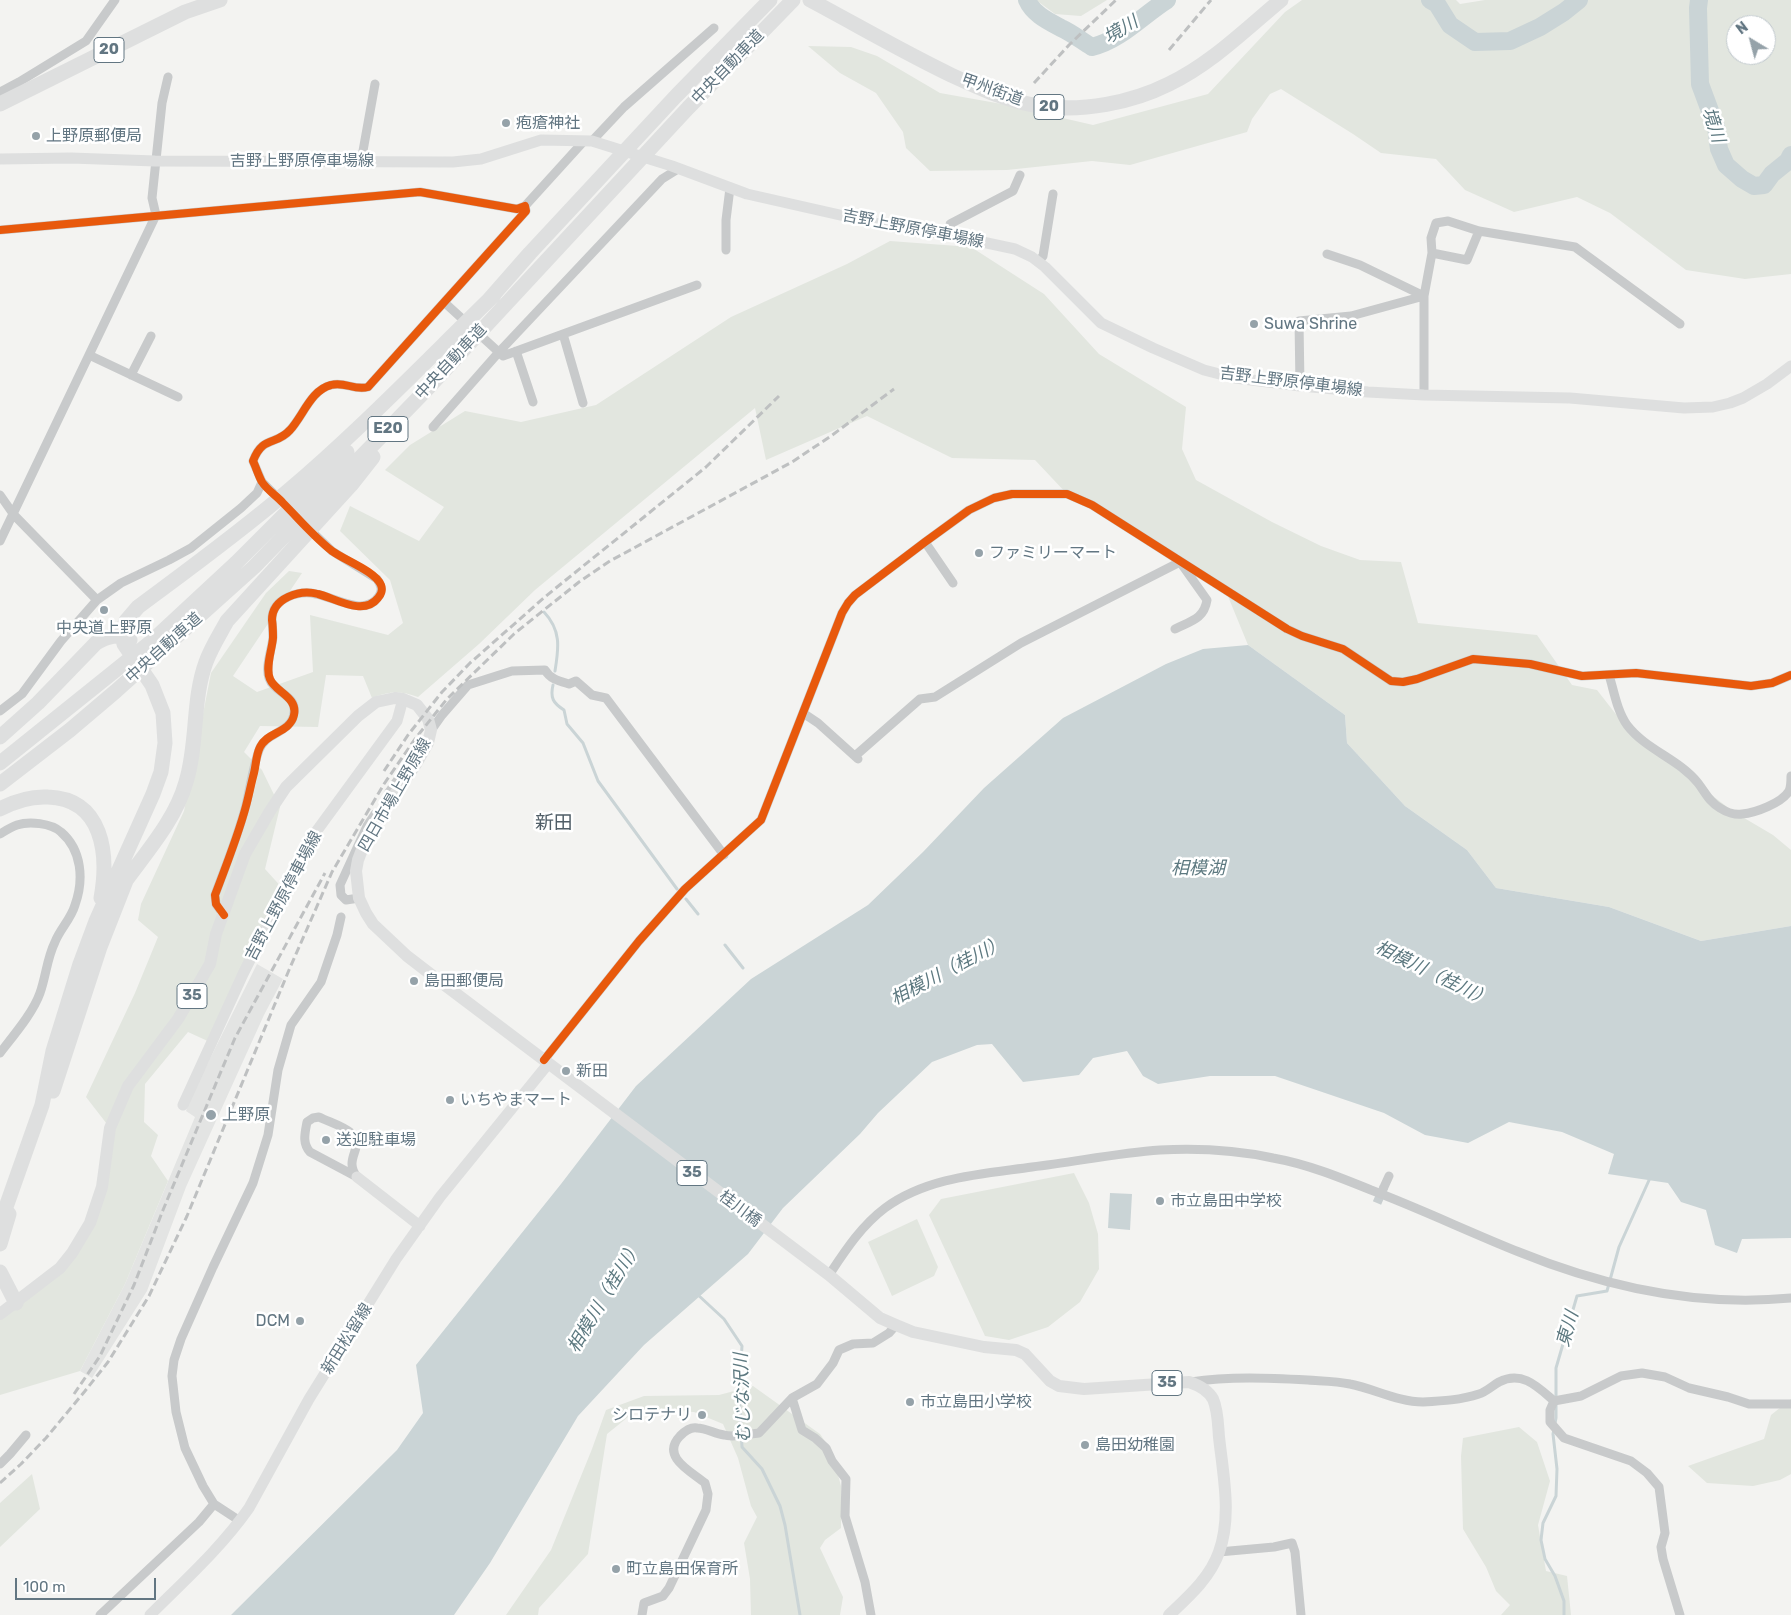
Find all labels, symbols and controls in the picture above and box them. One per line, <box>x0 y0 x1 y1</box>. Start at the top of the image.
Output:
water label: 境川 <box>1100 11 1142 49</box>
north arrow <box>1726 15 1776 65</box>
text: N <box>1733 19 1751 38</box>
street label: 中央自動車道 <box>688 26 768 108</box>
road number: 20 <box>94 38 124 62</box>
street label: 甲州街道 <box>959 70 1025 110</box>
road number: 20 <box>1034 94 1064 120</box>
water label: 境川 <box>1697 105 1729 145</box>
place label: 疱瘡神社 <box>516 113 580 133</box>
marker: 疱瘡神社 <box>500 117 512 129</box>
place label: 上野原郵便局 <box>46 126 142 146</box>
marker: 上野原郵便局 <box>30 130 42 142</box>
street label: 吉野上野原停車場線 <box>230 151 374 171</box>
street label: 吉野上野原停車場線 <box>840 206 986 252</box>
place label: Suwa Shrine <box>1264 314 1357 334</box>
marker: Suwa Shrine <box>1248 318 1260 330</box>
street label: 中央自動車道 <box>411 320 491 404</box>
street label: 吉野上野原停車場線 <box>1218 364 1364 400</box>
road number: E20 <box>368 416 408 442</box>
place label: ファミリーマート <box>989 543 1117 563</box>
marker: ファミリーマート <box>973 547 985 559</box>
marker: 中央道上野原 <box>98 604 110 616</box>
street label: 中央自動車道 <box>122 609 206 687</box>
place label: 中央道上野原 <box>56 618 152 638</box>
street label: 四日市場上野原線 <box>355 735 435 855</box>
district label: 新田 <box>535 813 573 835</box>
street label: 吉野上野原停車場線 <box>242 828 326 964</box>
water label: 相模湖 <box>1171 858 1225 880</box>
water label: 相模川（桂川） <box>887 932 1009 1010</box>
water label: 相模川（桂川） <box>1372 937 1494 1011</box>
place label: 島田郵便局 <box>424 971 504 991</box>
marker: 島田郵便局 <box>408 975 420 987</box>
road number: 35 <box>177 984 207 1008</box>
place label: 新田 <box>576 1061 608 1081</box>
marker: 新田 <box>560 1065 572 1077</box>
place label: いちやまマート <box>460 1090 572 1110</box>
marker: いちやまマート <box>444 1094 456 1106</box>
place label: 上野原 <box>222 1105 270 1125</box>
marker: 上野原 <box>204 1108 218 1122</box>
place label: 送迎駐車場 <box>336 1130 416 1150</box>
marker: 送迎駐車場 <box>320 1134 332 1146</box>
road number: 35 <box>677 1160 707 1186</box>
street label: 桂川橋 <box>715 1187 765 1231</box>
place label: 市立島田中学校 <box>1170 1191 1282 1211</box>
marker: 市立島田中学校 <box>1154 1195 1166 1207</box>
water label: 相模川（桂川） <box>563 1237 647 1357</box>
street label: 新田松留線 <box>318 1300 376 1378</box>
water label: 東川 <box>1553 1309 1583 1349</box>
place label: DCM <box>256 1311 290 1331</box>
marker: DCM <box>294 1315 306 1327</box>
water label: むじな沢川 <box>731 1353 755 1443</box>
road number: 35 <box>1152 1370 1182 1396</box>
place label: 市立島田小学校 <box>920 1392 1032 1412</box>
marker: 市立島田小学校 <box>904 1396 916 1408</box>
place label: シロテナリ <box>612 1405 692 1425</box>
marker: シロテナリ <box>696 1409 708 1421</box>
place label: 島田幼稚園 <box>1095 1435 1175 1455</box>
marker: 島田幼稚園 <box>1079 1439 1091 1451</box>
place label: 町立島田保育所 <box>626 1559 738 1579</box>
marker: 町立島田保育所 <box>610 1563 622 1575</box>
scale bar <box>18 1568 159 1600</box>
text: 100 m <box>23 1578 65 1596</box>

